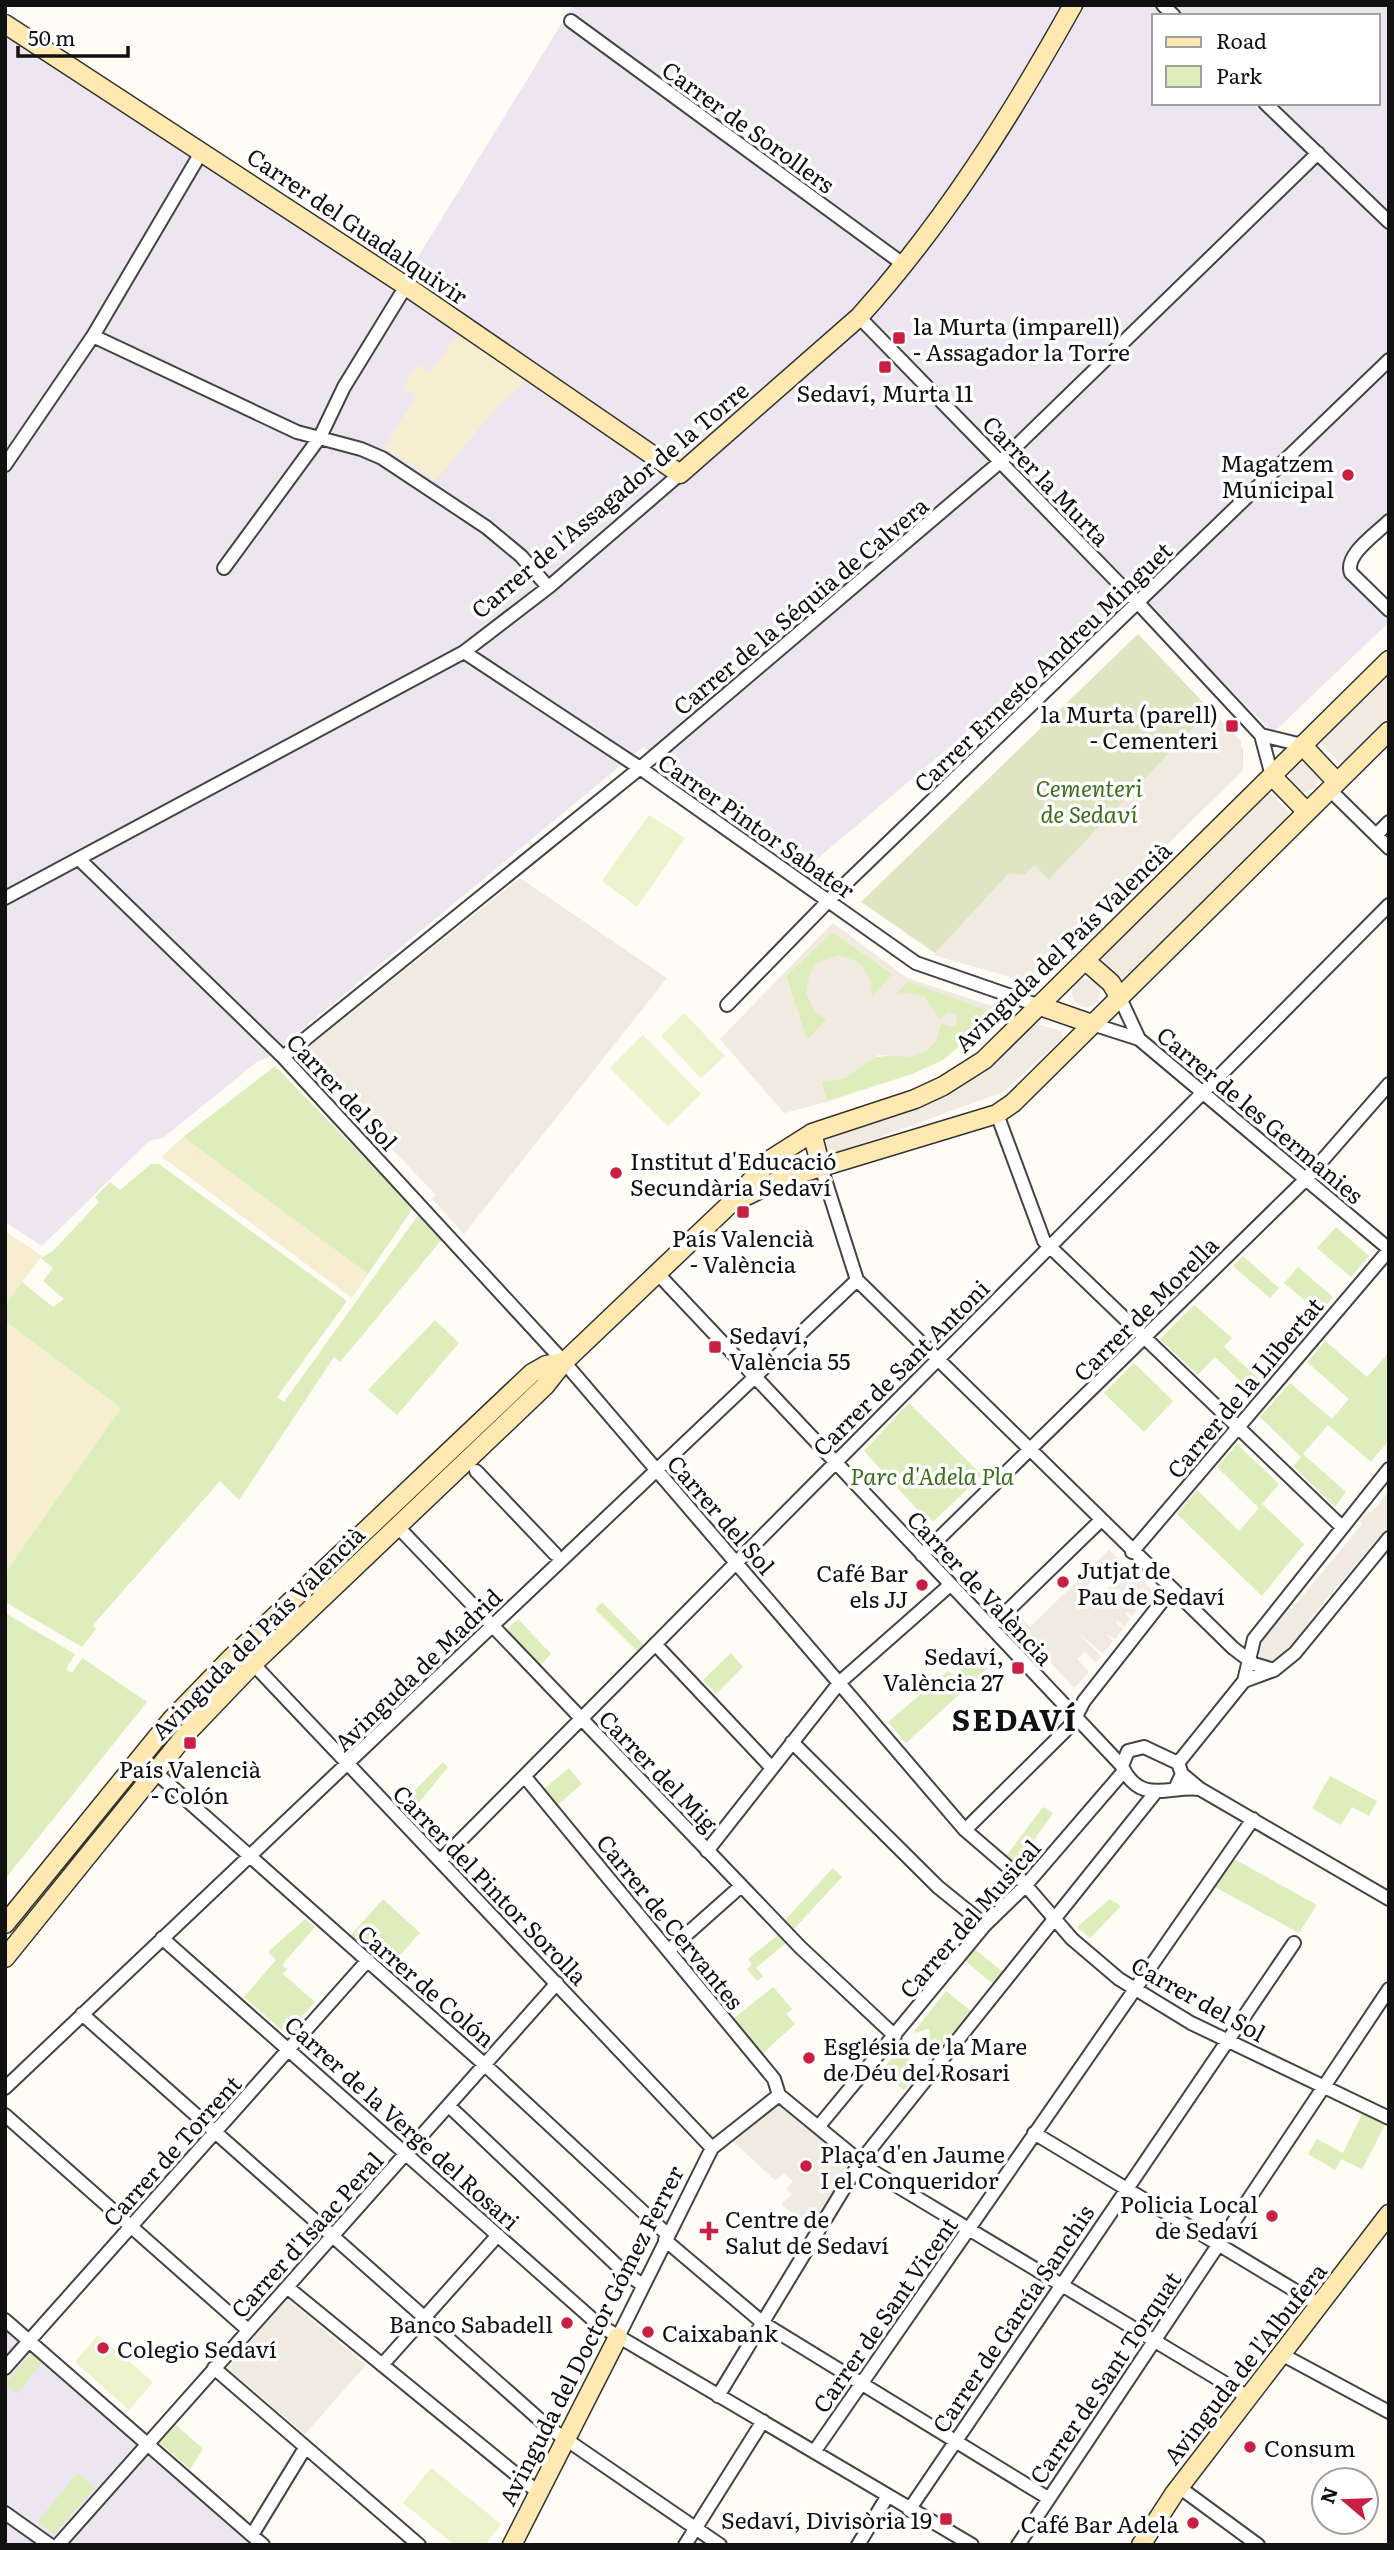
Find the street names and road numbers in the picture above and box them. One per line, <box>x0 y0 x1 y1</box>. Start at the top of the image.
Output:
street label: Carrer de Sorollers <box>656 52 842 200</box>
street label: Carrer del Guadalquivir <box>241 138 475 312</box>
street label: Carrer de l'Assagador de la Torre <box>463 373 755 625</box>
street label: Carrer la Murta <box>976 407 1119 553</box>
street label: Carrer de la Séquia de Calvera <box>665 487 935 722</box>
street label: Carrer Ernesto Andreu Minguet <box>905 533 1179 799</box>
street label: Carrer Pintor Sabater <box>652 744 862 906</box>
street label: Avinguda del País Valencià <box>946 833 1179 1059</box>
street label: Carrer de les Germanies <box>1150 1017 1372 1211</box>
street label: Carrer del Sol <box>280 1025 406 1157</box>
street label: Carrer de Morella <box>1065 1227 1226 1388</box>
street label: Carrer de Sant Antoni <box>804 1271 996 1463</box>
street label: Carrer de la Llibertat <box>1158 1288 1331 1485</box>
street label: Carrer del Sol <box>660 1447 784 1582</box>
street label: Carrer de València <box>900 1502 1062 1672</box>
street label: Avinguda del País Valencià <box>142 1517 372 1747</box>
street label: Avinguda de Madrid <box>325 1580 509 1758</box>
street label: Carrer del Mig <box>592 1701 726 1839</box>
street label: Carrer del Pintor Sorolla <box>386 1776 596 1992</box>
street label: Carrer de Cervantes <box>590 1826 752 2016</box>
street label: Carrer del Musical <box>890 1831 1048 2005</box>
street label: Carrer de Colón <box>351 1916 503 2054</box>
street label: Carrer del Sol <box>1126 1947 1273 2049</box>
street label: Carrer de la Verge del Rosari <box>278 2007 528 2237</box>
street label: Carrer de Torrent <box>94 2066 249 2233</box>
street label: Carrer d'Isaac Peral <box>222 2143 390 2325</box>
street label: Avinguda del Doctor Gómez Ferrer <box>489 2159 691 2511</box>
street label: Carrer de García Sanchis <box>923 2197 1101 2439</box>
street label: Carrer de Sant Vicent <box>803 2208 965 2419</box>
street label: Avinguda de l'Albufera <box>1154 2254 1334 2471</box>
street label: Carrer de Sant Torquat <box>1020 2263 1188 2490</box>

